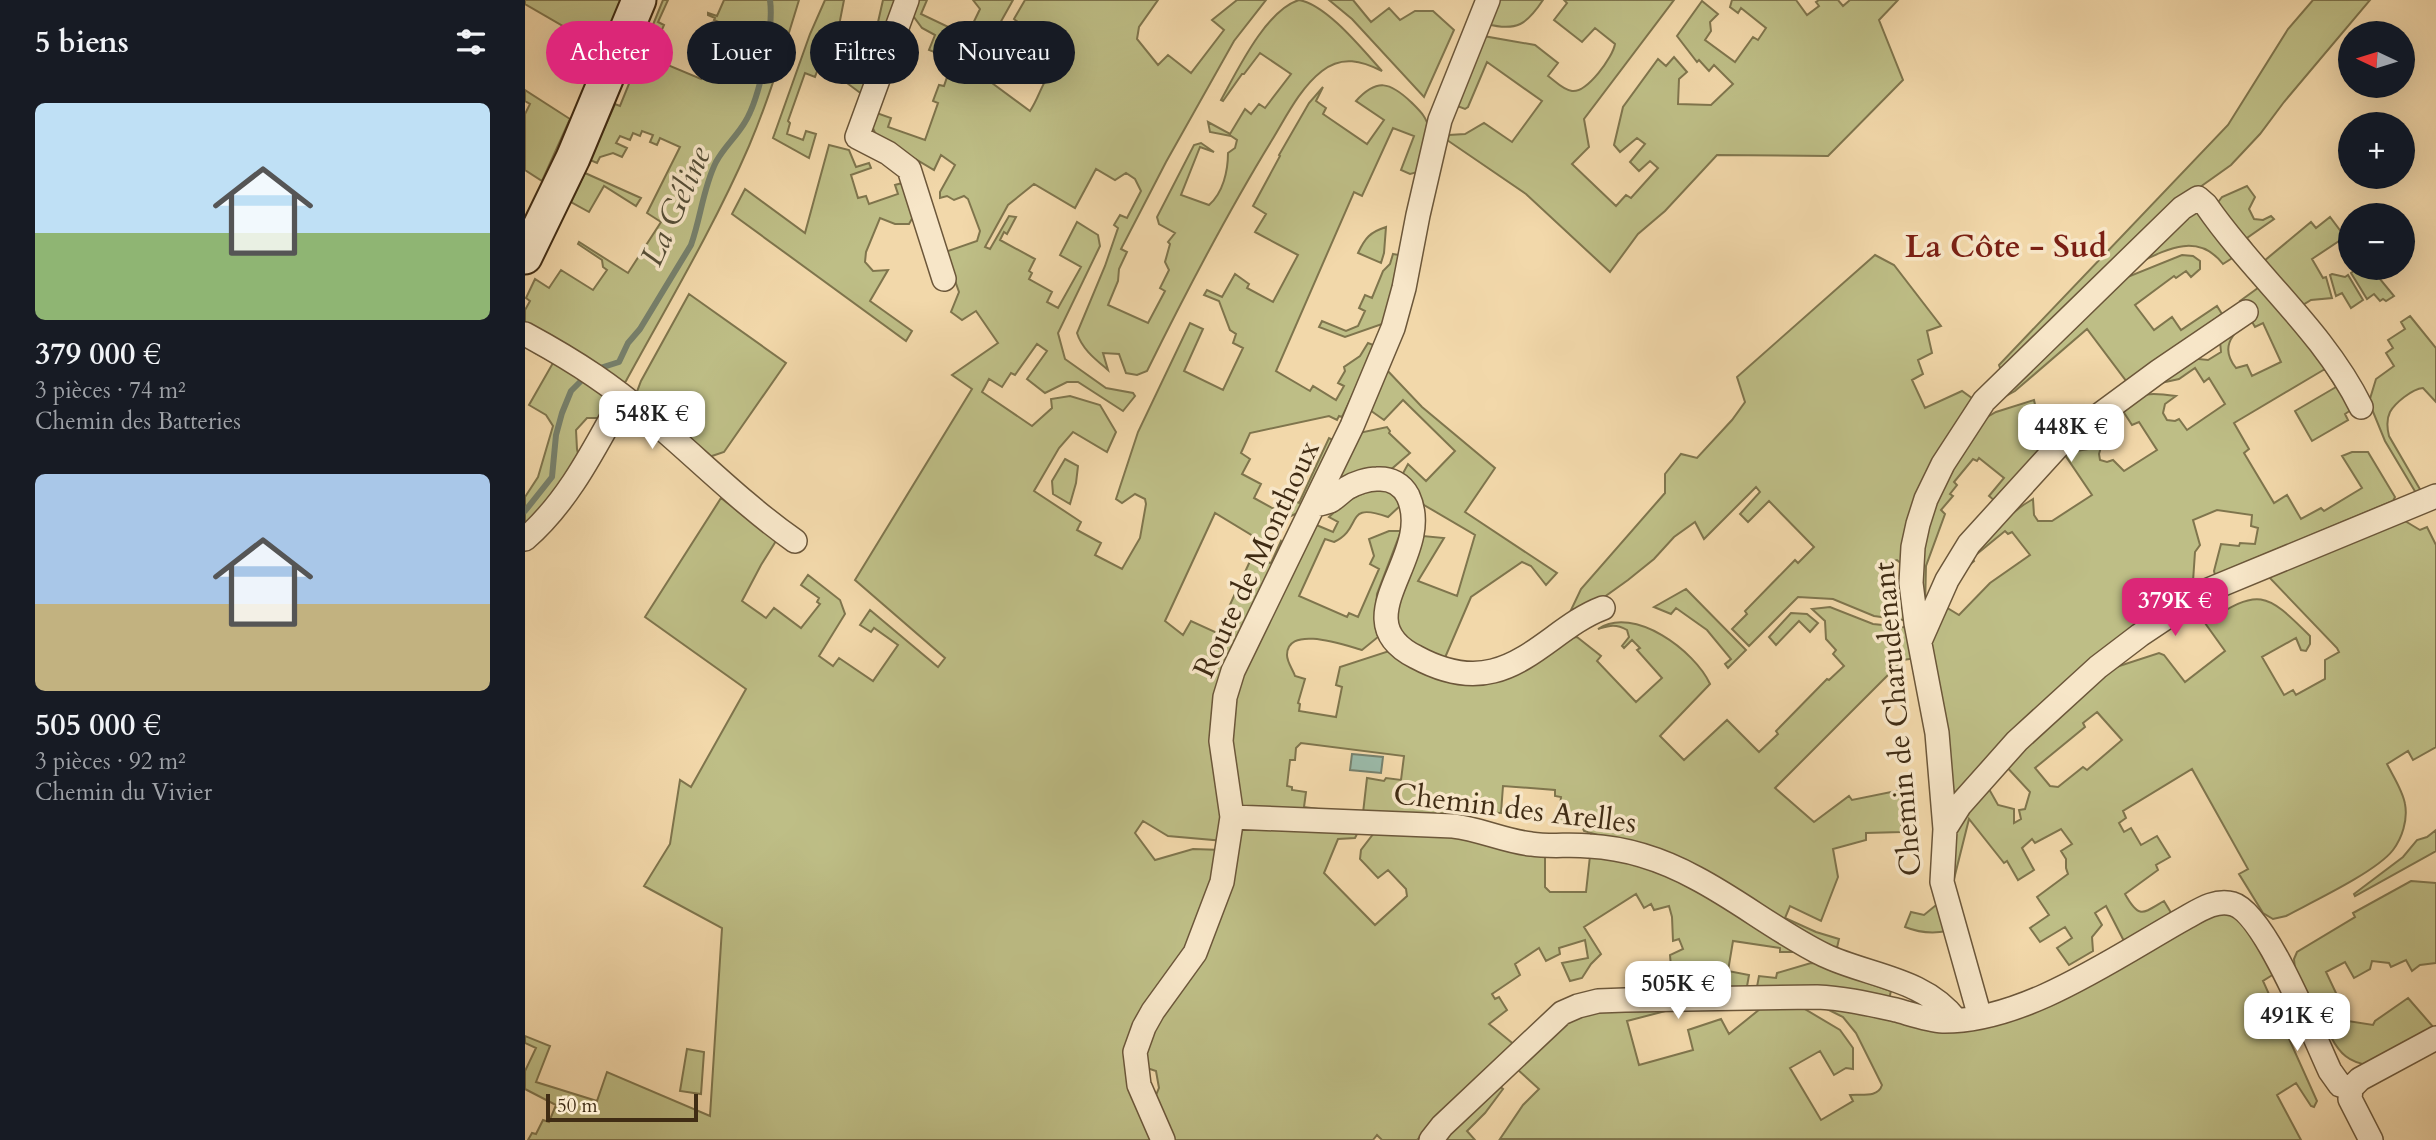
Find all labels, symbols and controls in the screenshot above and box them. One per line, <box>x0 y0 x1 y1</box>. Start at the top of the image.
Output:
chip: Acheter <box>546 21 673 84</box>
chip: Louer <box>687 21 796 84</box>
chip: Filtres <box>810 21 919 84</box>
chip: Nouveau <box>933 21 1075 84</box>
north arrow <box>2338 21 2415 98</box>
map controls <box>2338 21 2415 280</box>
text: 5 biens <box>35 22 129 63</box>
icon: filters <box>452 23 490 61</box>
button: + <box>2338 112 2415 189</box>
water label: La Géline <box>630 139 722 273</box>
icon: home <box>200 148 326 274</box>
button: − <box>2338 203 2415 280</box>
district label: La Côte - Sud <box>1905 225 2107 269</box>
text: 379 000 € <box>35 334 161 375</box>
text: 3 pièces · 74 m² <box>35 375 186 406</box>
pin: 548K € <box>595 392 709 451</box>
text: 548K € <box>615 398 689 429</box>
pin: 448K € <box>2014 405 2128 464</box>
text: Chemin des Batteries <box>35 406 241 437</box>
text: 448K € <box>2034 411 2108 442</box>
street label: Route de Monthoux <box>1183 434 1329 684</box>
icon: home <box>200 519 326 645</box>
street label: Chemin de Charudenant <box>1863 560 1932 878</box>
pin: 379K € <box>2118 578 2232 638</box>
text: 379K € <box>2138 585 2212 616</box>
text: 505 000 € <box>35 705 161 746</box>
text: 3 pièces · 92 m² <box>35 746 186 777</box>
street label: Chemin des Arelles <box>1391 773 1639 844</box>
text: Chemin du Vivier <box>35 777 212 808</box>
pin: 505K € <box>1621 962 1735 1021</box>
text: 505K € <box>1641 968 1715 999</box>
pin: 491K € <box>2240 993 2354 1053</box>
text: 491K € <box>2260 1000 2334 1031</box>
scale bar <box>546 1091 698 1123</box>
text: 50 m <box>557 1093 598 1119</box>

